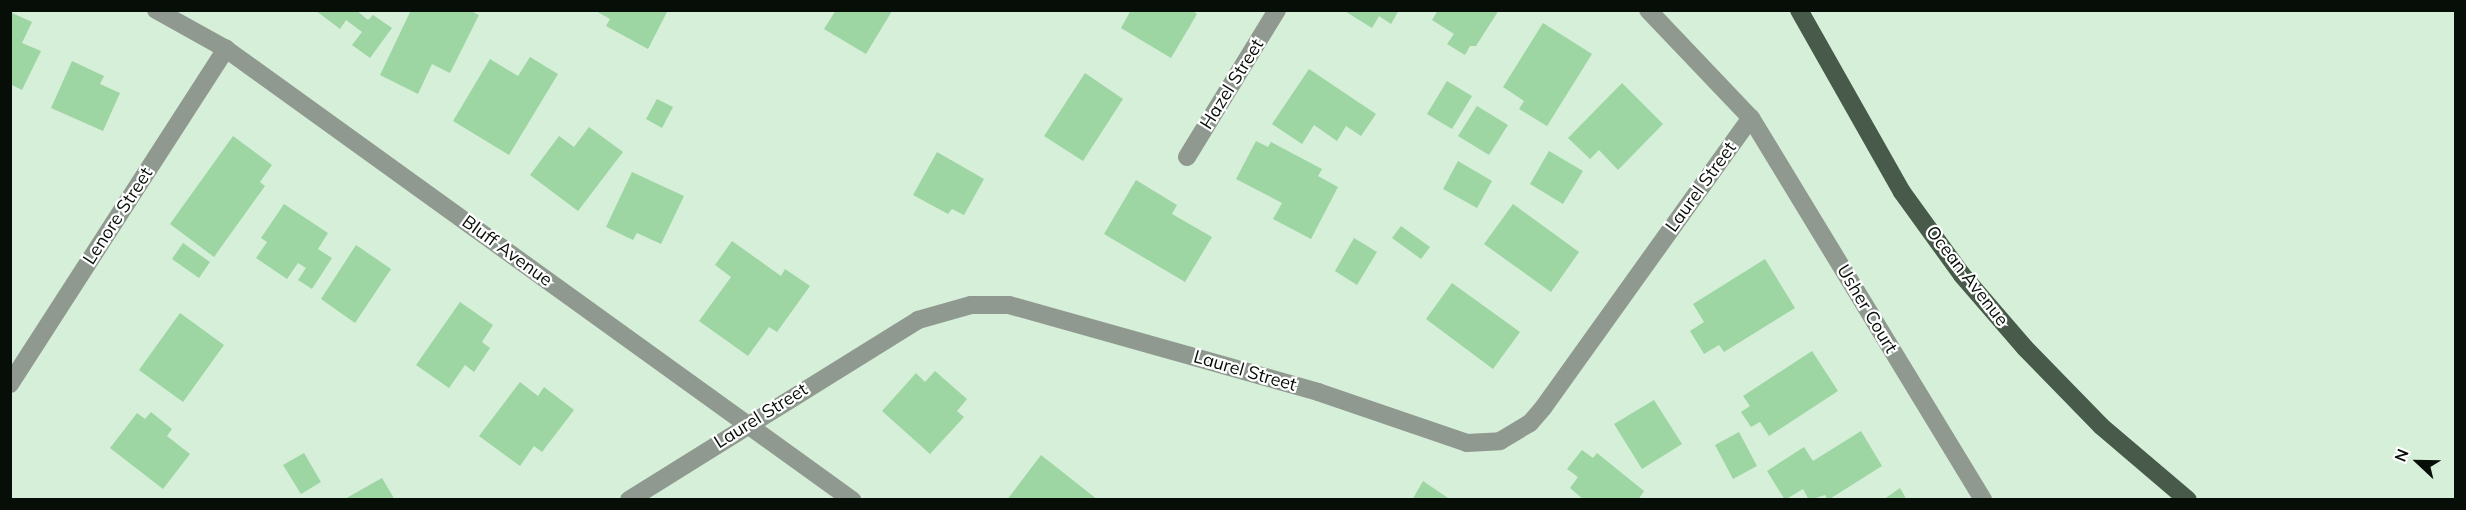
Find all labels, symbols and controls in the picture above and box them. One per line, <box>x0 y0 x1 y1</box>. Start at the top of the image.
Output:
street label: Hazel Street <box>1196 35 1268 133</box>
street label: Laurel Street <box>1661 138 1741 236</box>
street label: Lenore Street <box>79 164 157 268</box>
street label: Bluff Avenue <box>458 211 556 291</box>
street label: Ocean Avenue <box>1921 222 2013 330</box>
street label: Usher Court <box>1832 261 1902 357</box>
street label: Laurel Street <box>1191 346 1299 396</box>
street label: Laurel Street <box>710 379 812 453</box>
north arrow <box>2388 432 2448 492</box>
text: N <box>2390 446 2413 465</box>

